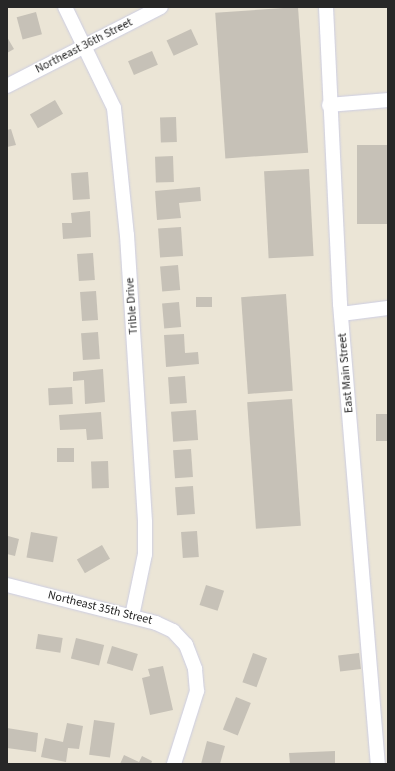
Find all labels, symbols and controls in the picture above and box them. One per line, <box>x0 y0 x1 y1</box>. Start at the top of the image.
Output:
street label: Northeast 36th Street <box>33 15 135 77</box>
street label: Trible Drive <box>123 277 141 335</box>
street label: East Main Street <box>335 332 357 414</box>
street label: Northeast 35th Street <box>46 588 154 628</box>

